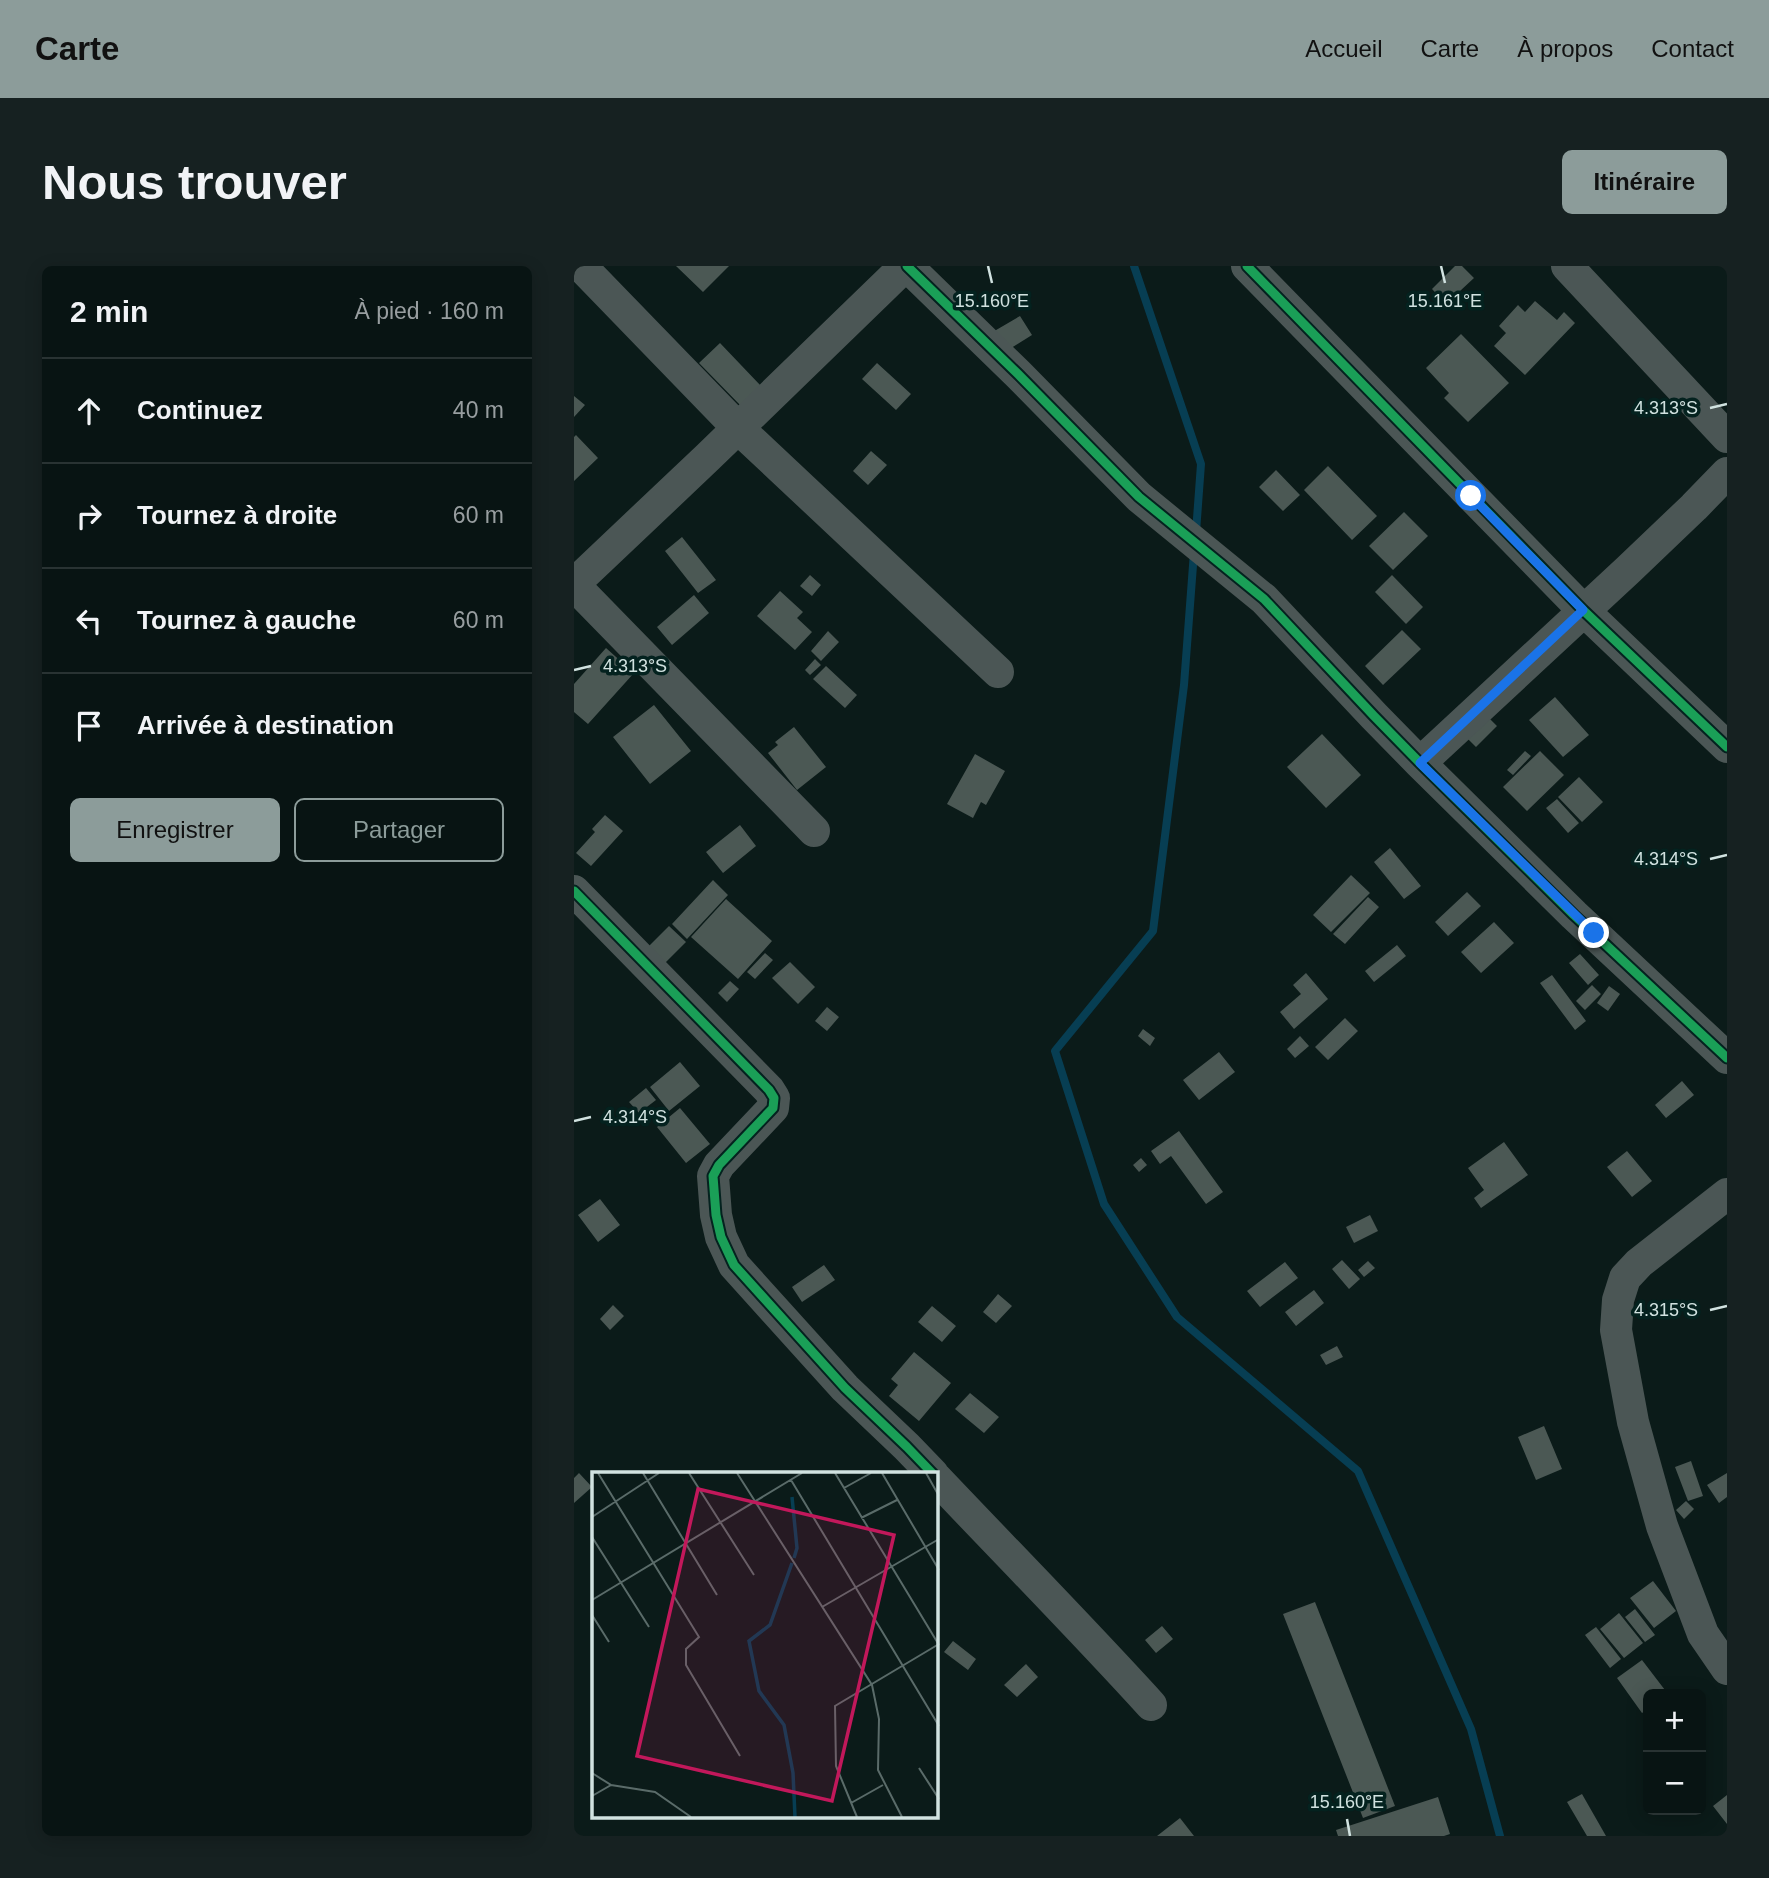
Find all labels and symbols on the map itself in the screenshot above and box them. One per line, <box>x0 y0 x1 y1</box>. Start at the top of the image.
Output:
text: 15.160°E <box>955 291 1029 311</box>
text: 15.161°E <box>1408 291 1482 311</box>
text: 4.313°S <box>1634 398 1698 418</box>
route start <box>1455 480 1486 511</box>
text: 4.313°S <box>603 656 667 676</box>
text: 4.314°S <box>1634 849 1698 869</box>
route end <box>1578 917 1609 948</box>
text: 4.314°S <box>603 1107 667 1127</box>
text: 4.315°S <box>1634 1300 1698 1320</box>
inset map <box>592 1472 938 1818</box>
text: 15.160°E <box>1310 1792 1384 1812</box>

